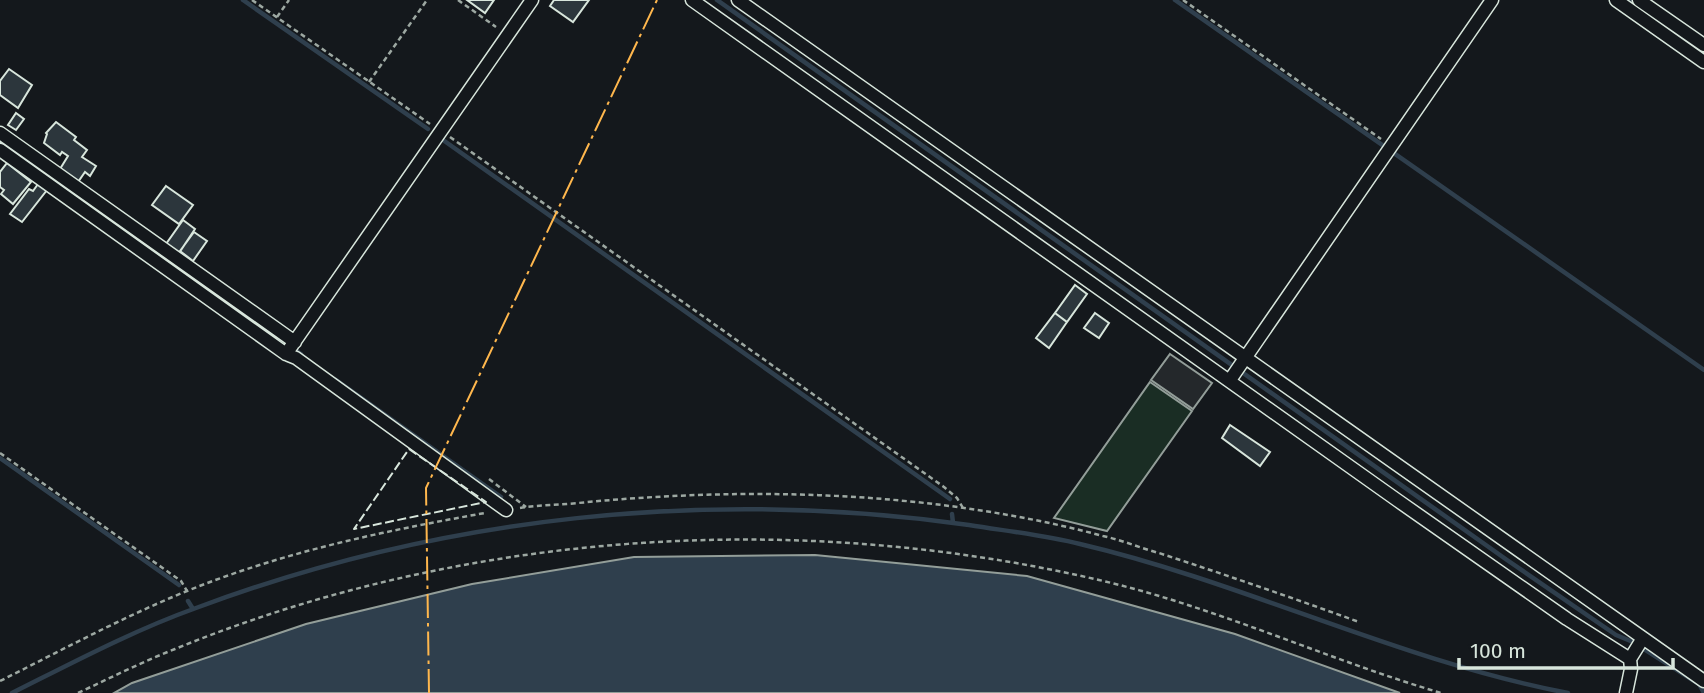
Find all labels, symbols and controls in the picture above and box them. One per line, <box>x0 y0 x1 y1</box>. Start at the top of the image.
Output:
scale bar <box>1459 626 1672 670</box>
text: 100 m <box>1470 638 1526 664</box>

